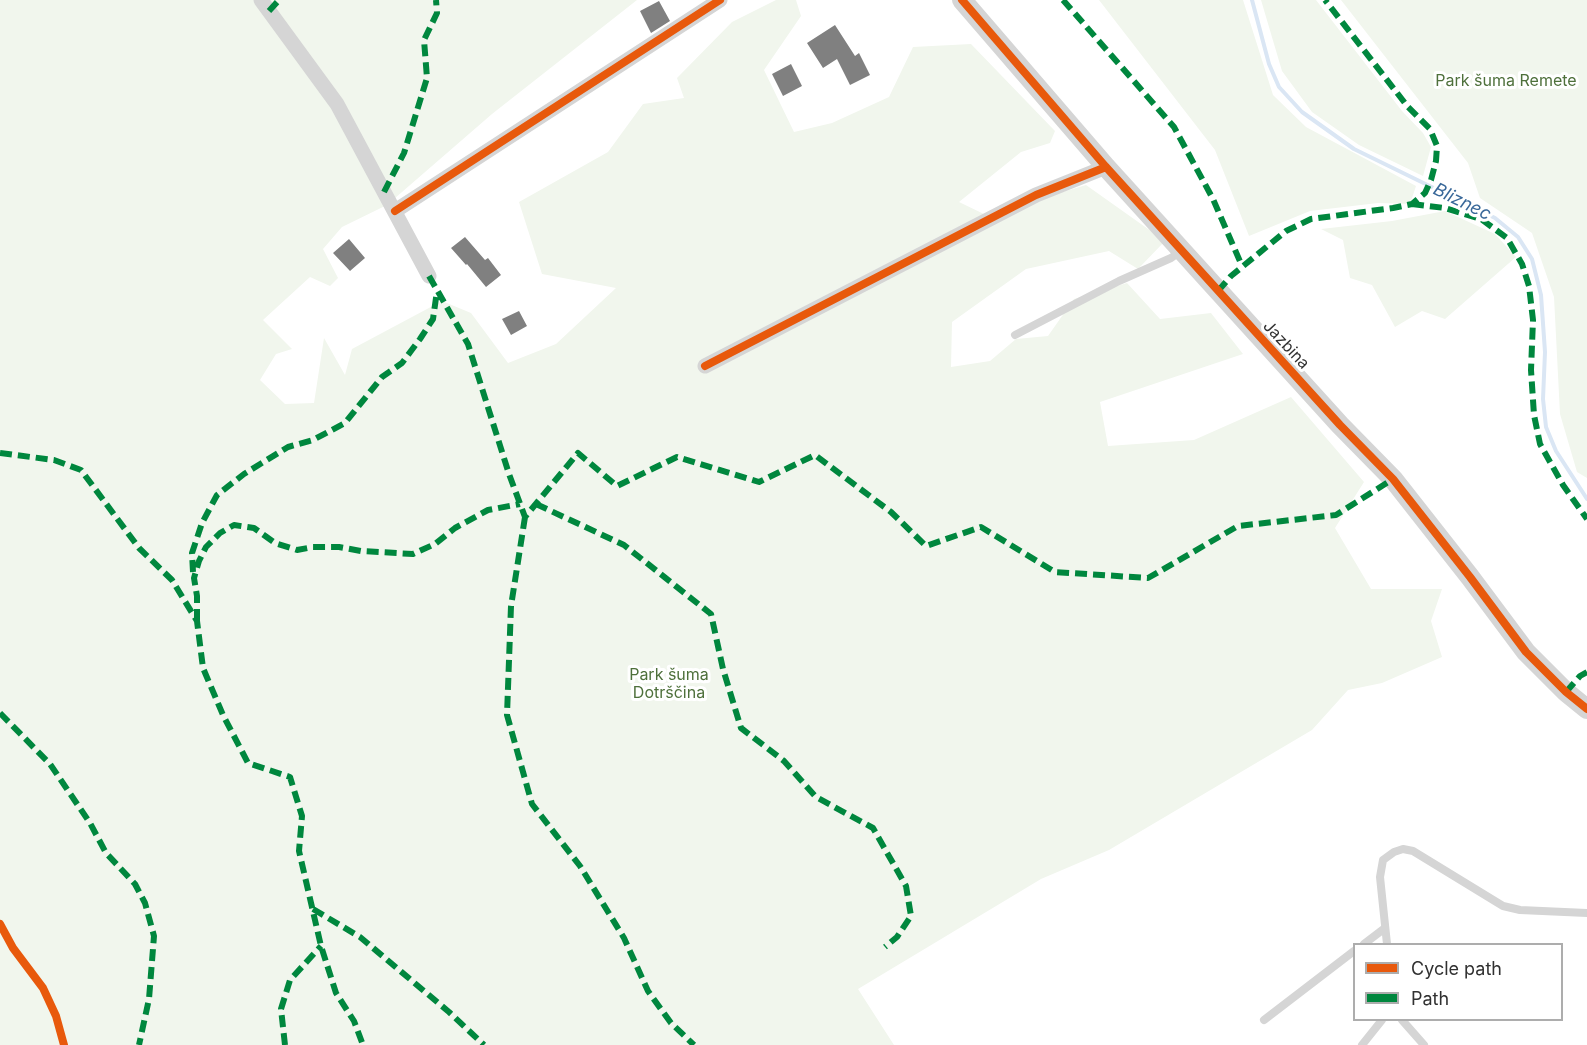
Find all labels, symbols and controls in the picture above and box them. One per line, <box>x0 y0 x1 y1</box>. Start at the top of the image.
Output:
park label: Park šuma Remete <box>1435 71 1577 91</box>
water label: Bliznec <box>1430 179 1494 225</box>
street label: Jazbina <box>1259 317 1313 373</box>
park label: Park šuma Dotrščina <box>629 665 709 703</box>
legend <box>1353 943 1563 1021</box>
text: Cycle path <box>1411 958 1502 979</box>
text: Path <box>1411 988 1449 1009</box>

